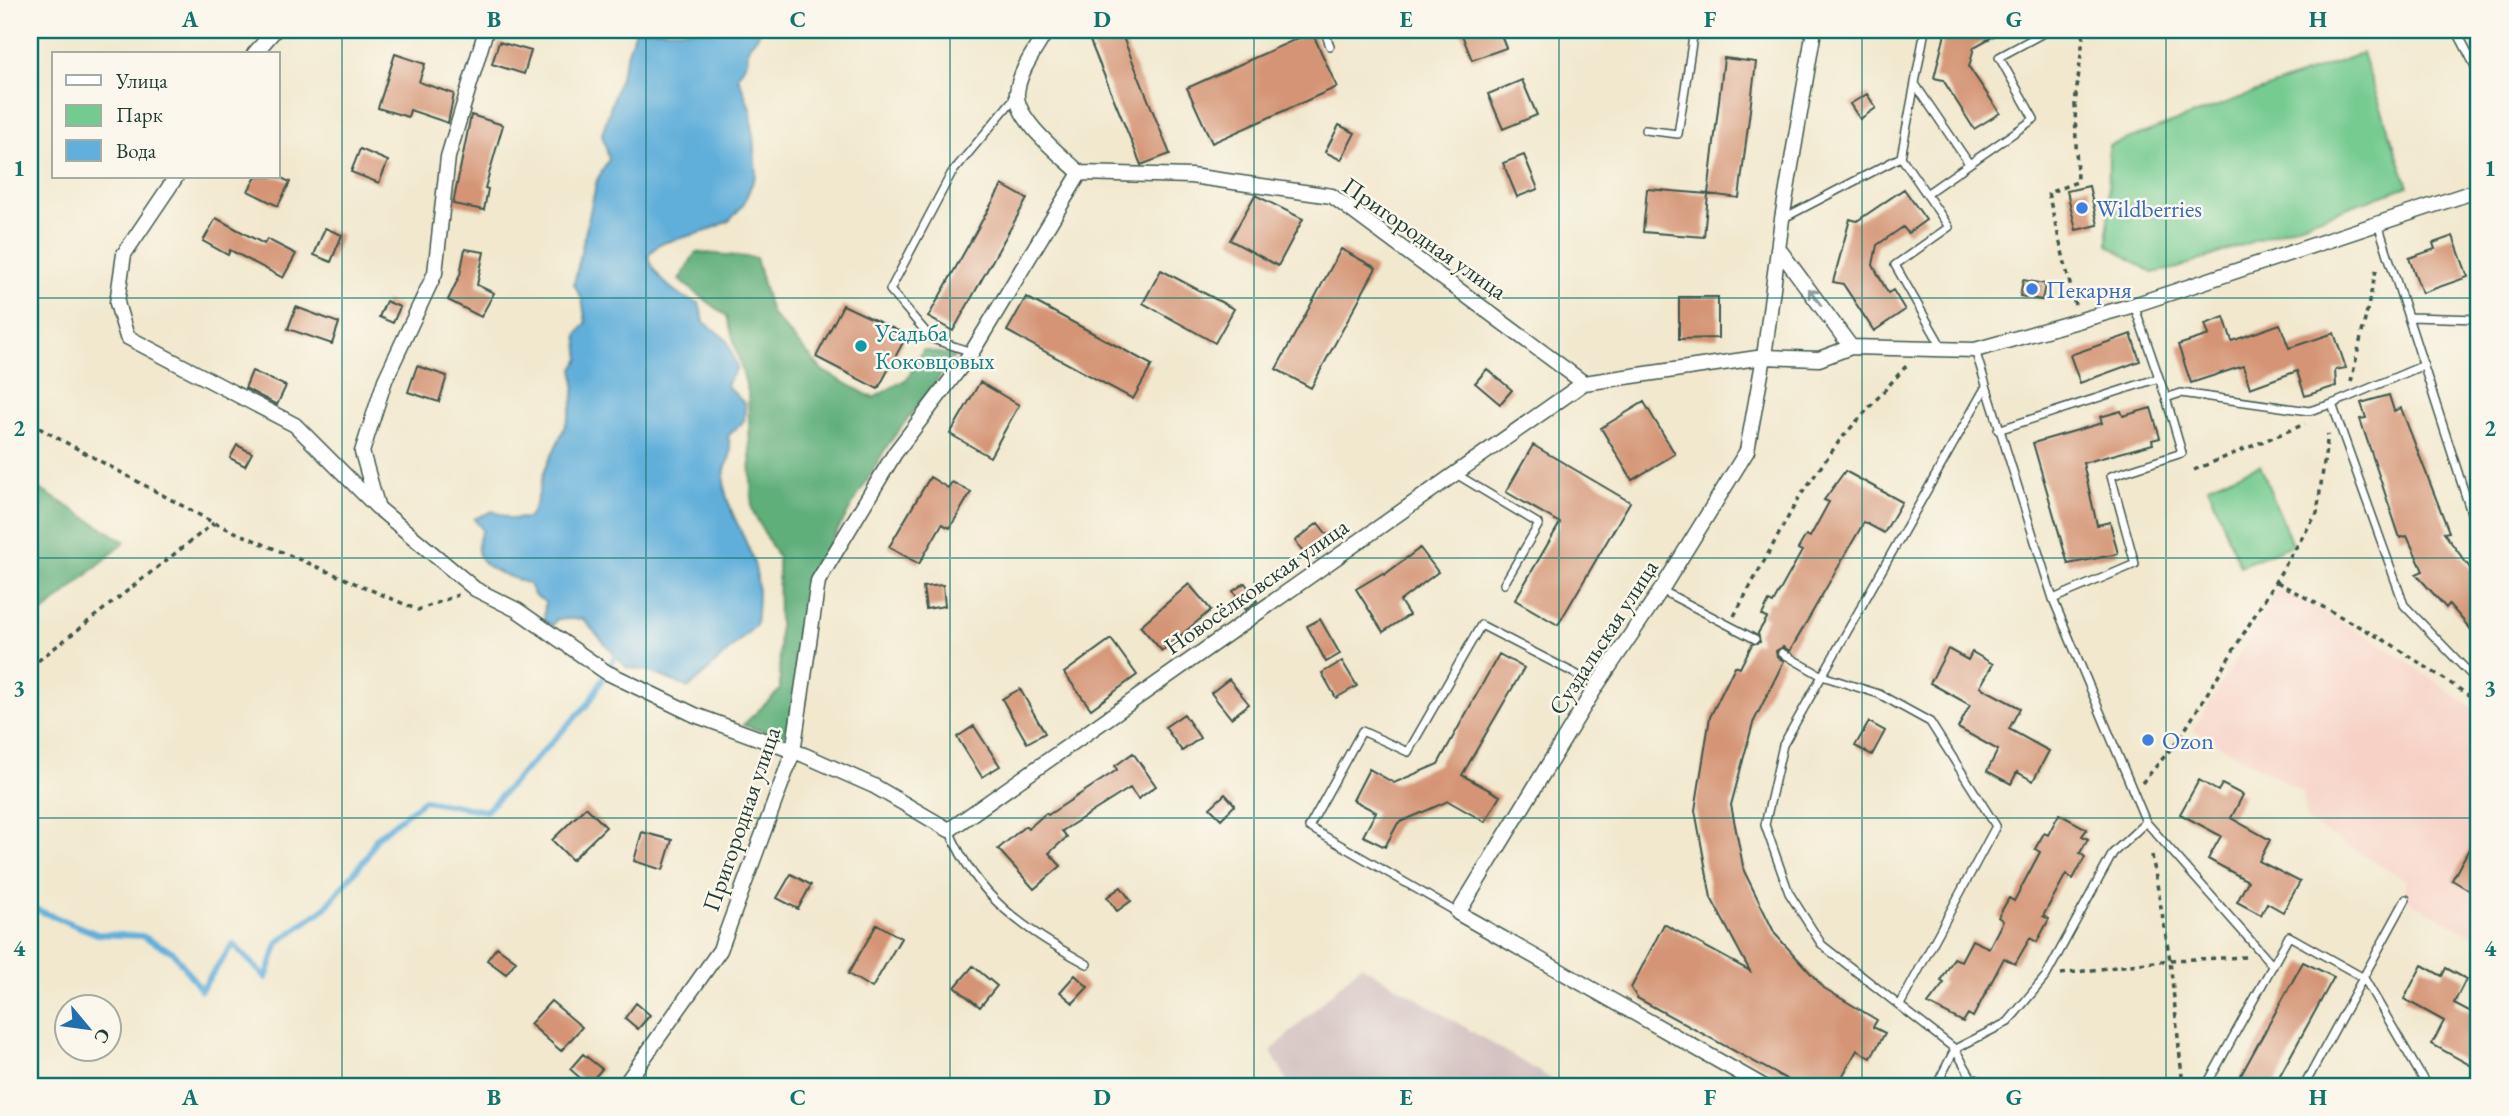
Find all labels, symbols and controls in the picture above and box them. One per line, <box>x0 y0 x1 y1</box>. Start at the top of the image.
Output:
text: A <box>181 4 199 34</box>
text: B <box>487 4 501 34</box>
text: C <box>790 4 806 34</box>
text: D <box>1093 4 1111 34</box>
text: E <box>1399 4 1413 34</box>
text: F <box>1704 4 1717 34</box>
text: G <box>2006 4 2022 34</box>
text: H <box>2309 4 2327 34</box>
legend <box>52 52 280 178</box>
text: Улица <box>115 67 168 94</box>
text: Парк <box>116 101 163 128</box>
text: Вода <box>116 137 157 164</box>
text: 1 <box>13 153 25 183</box>
text: 1 <box>2484 153 2496 183</box>
street label: Пригородная улица <box>1337 170 1514 306</box>
place label: Wildberries <box>2096 193 2202 224</box>
marker: Wildberries <box>2074 200 2090 216</box>
place label: Пекарня <box>2046 274 2132 305</box>
marker: Пекарня <box>2024 281 2040 297</box>
one-way arrow <box>1808 288 1823 307</box>
place label: Усадьба Коковцовых <box>874 317 995 376</box>
marker: Усадьба Коковцовых <box>853 338 869 354</box>
text: 2 <box>13 413 25 443</box>
text: 2 <box>2484 413 2496 443</box>
street label: Новосёлковская улица <box>1158 510 1355 661</box>
street label: Суздальская улица <box>1541 553 1665 721</box>
text: 3 <box>13 673 25 703</box>
text: 3 <box>2484 673 2496 703</box>
street label: Пригородная улица <box>695 722 787 916</box>
place label: Ozon <box>2162 725 2214 756</box>
marker: Ozon <box>2140 732 2156 748</box>
text: 4 <box>13 933 26 963</box>
text: 4 <box>2484 933 2497 963</box>
north arrow <box>52 993 122 1064</box>
text: С <box>88 1024 117 1048</box>
text: A <box>181 1082 199 1112</box>
text: B <box>487 1082 501 1112</box>
text: C <box>790 1082 806 1112</box>
text: D <box>1093 1082 1111 1112</box>
text: E <box>1399 1082 1413 1112</box>
text: F <box>1704 1082 1717 1112</box>
text: G <box>2006 1082 2022 1112</box>
text: H <box>2309 1082 2327 1112</box>

